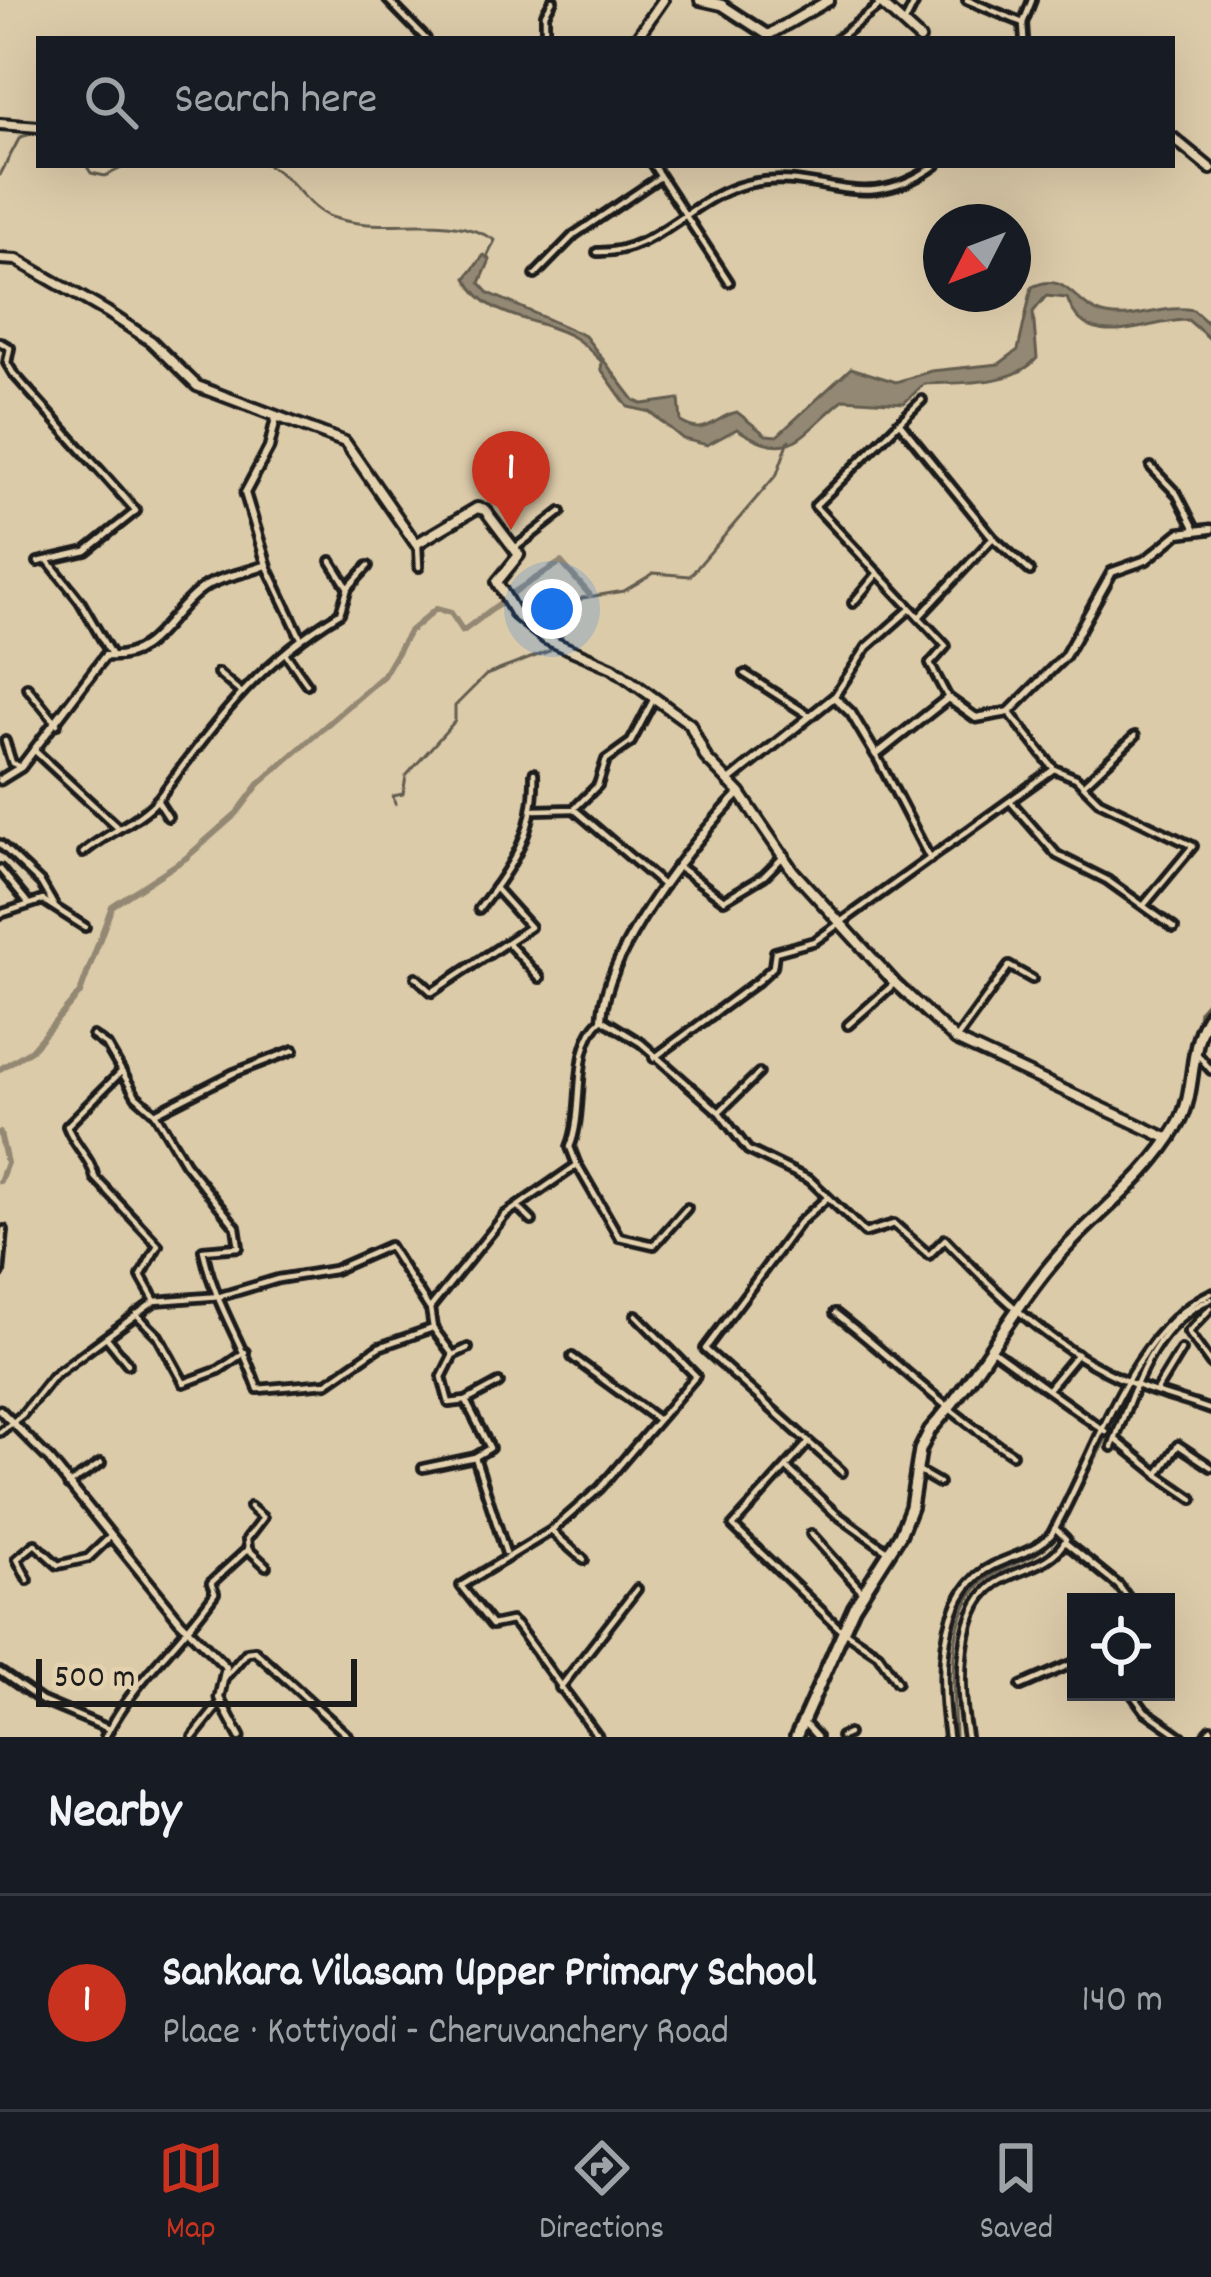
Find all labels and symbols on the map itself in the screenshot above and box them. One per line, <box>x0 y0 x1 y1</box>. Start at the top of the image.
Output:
north arrow <box>923 204 1031 312</box>
pin: 1 <box>472 431 550 530</box>
your location <box>522 579 582 639</box>
scale bar <box>36 1653 357 1706</box>

